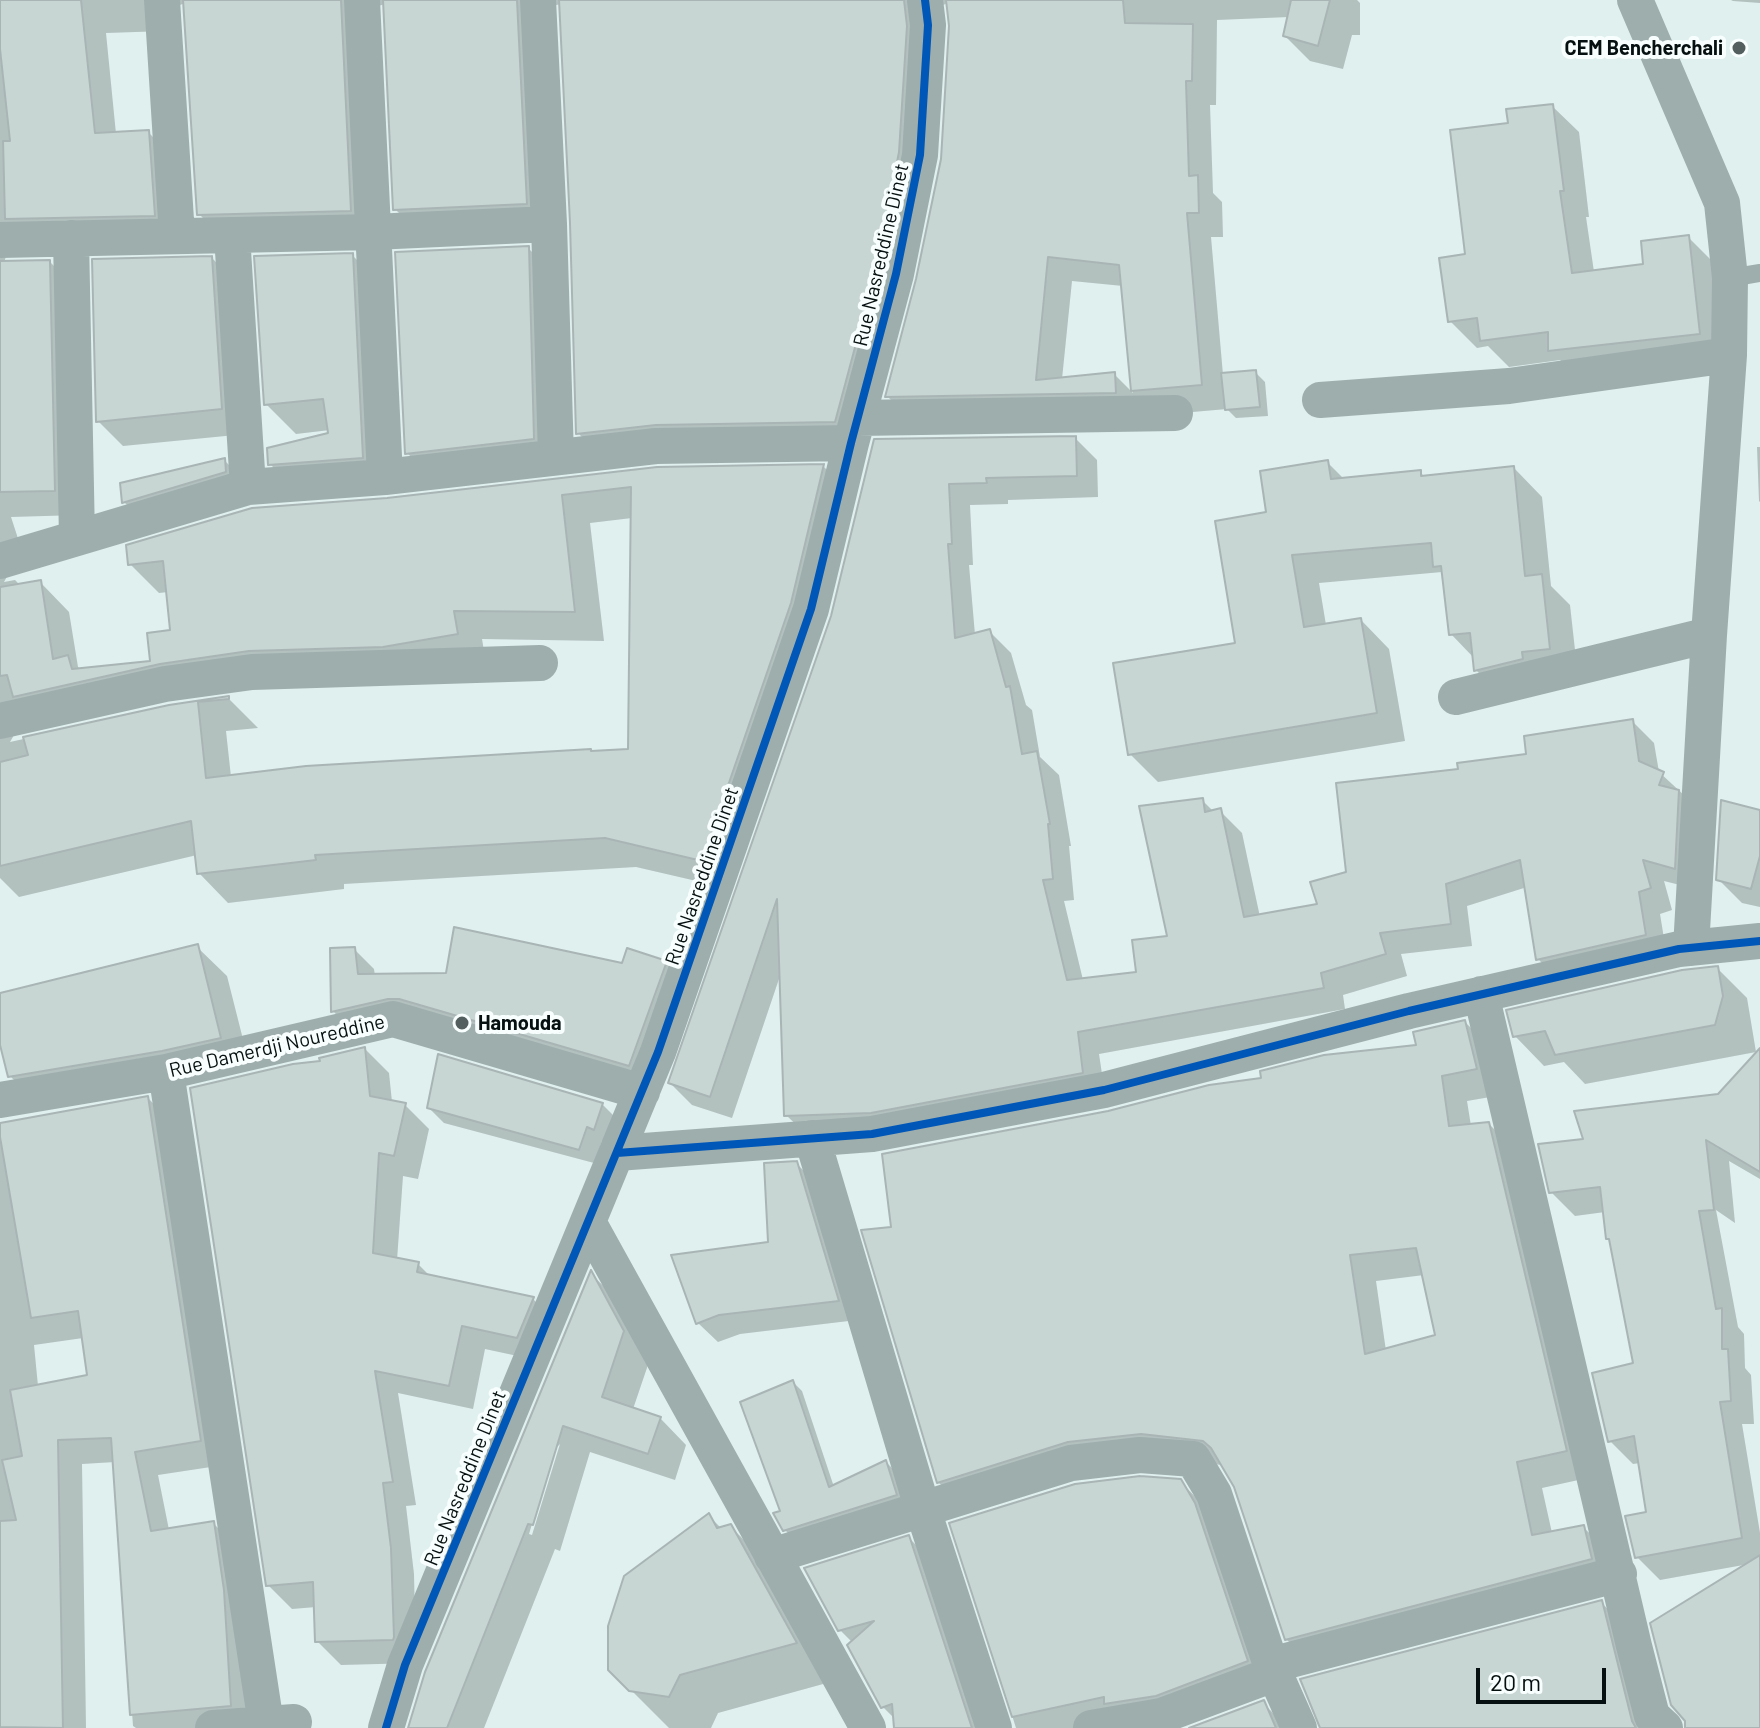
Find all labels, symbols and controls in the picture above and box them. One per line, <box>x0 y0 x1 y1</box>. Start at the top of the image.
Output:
place label: CEM Bencherchali <box>1565 36 1723 60</box>
marker: CEM Bencherchali <box>1730 39 1748 57</box>
street label: Rue Nasreddine Dinet <box>848 161 914 349</box>
street label: Rue Nasreddine Dinet <box>660 784 744 968</box>
street label: Rue Damerdji Noureddine <box>167 1010 387 1082</box>
place label: Hamouda <box>478 1011 562 1035</box>
marker: Hamouda <box>453 1014 471 1032</box>
street label: Rue Nasreddine Dinet <box>419 1387 511 1569</box>
scale bar <box>1480 1652 1610 1702</box>
text: 20 m <box>1490 1667 1541 1696</box>

